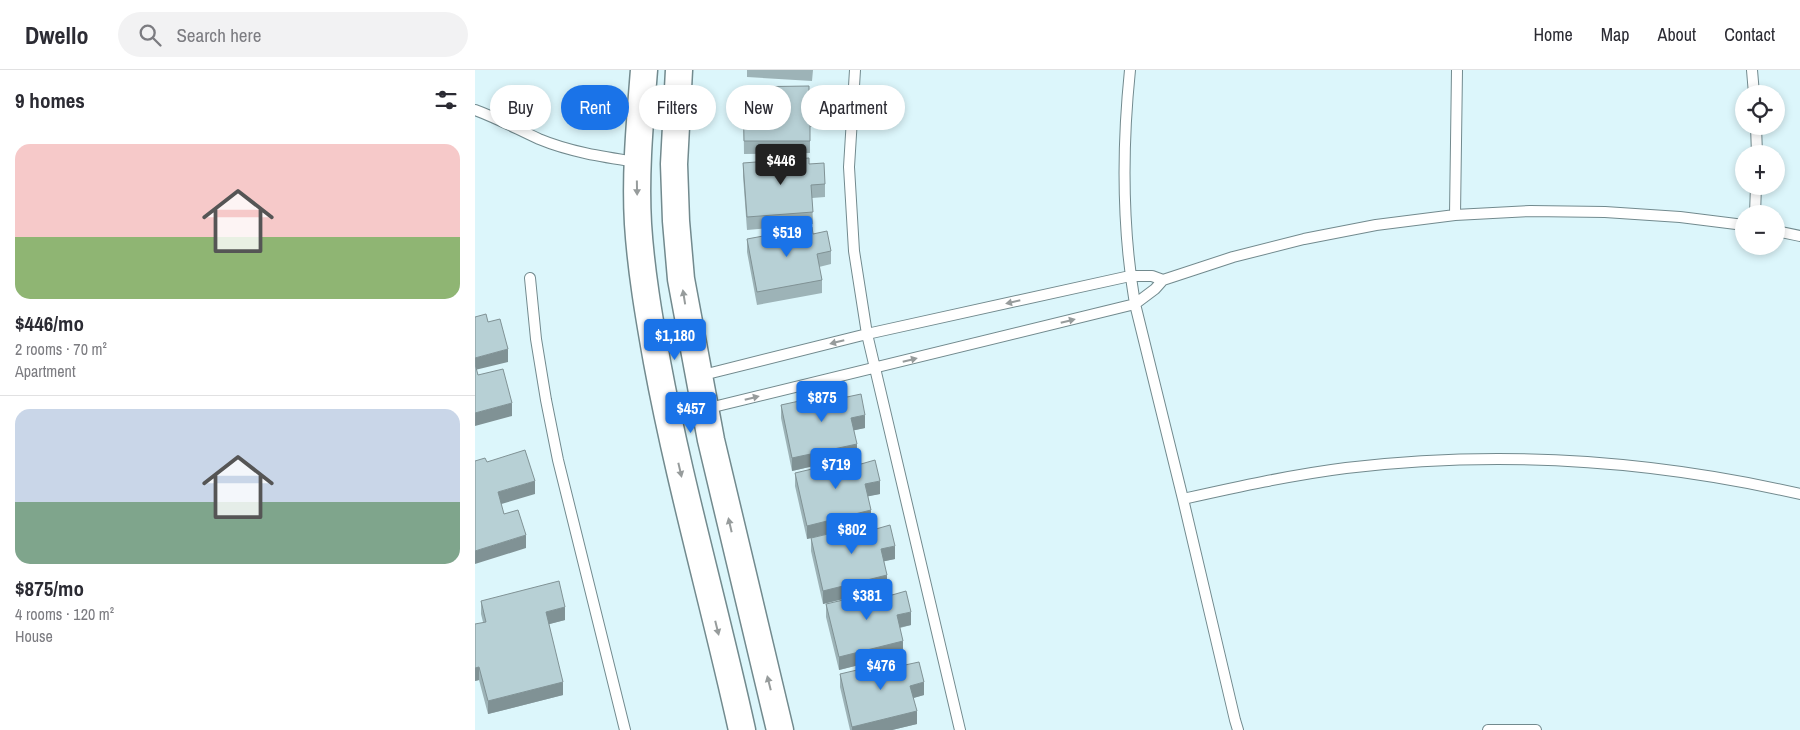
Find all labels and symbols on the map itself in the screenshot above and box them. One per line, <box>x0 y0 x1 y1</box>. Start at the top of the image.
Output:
pin: $446 <box>751 144 811 186</box>
one-way arrow <box>633 181 641 197</box>
pin: $519 <box>757 216 817 258</box>
one-way arrow <box>679 289 687 305</box>
one-way arrow <box>1005 298 1020 306</box>
one-way arrow <box>1060 317 1075 325</box>
pin: $1,180 <box>634 318 716 361</box>
one-way arrow <box>830 338 845 346</box>
one-way arrow <box>903 356 918 364</box>
pin: $875 <box>792 380 852 423</box>
pin: $457 <box>661 392 721 434</box>
one-way arrow <box>745 394 760 402</box>
pin: $719 <box>806 448 866 490</box>
one-way arrow <box>676 462 684 477</box>
pin: $802 <box>822 512 882 555</box>
one-way arrow <box>726 517 734 532</box>
pin: $381 <box>837 578 897 621</box>
one-way arrow <box>713 620 721 635</box>
pin: $476 <box>851 648 911 691</box>
one-way arrow <box>765 675 773 690</box>

